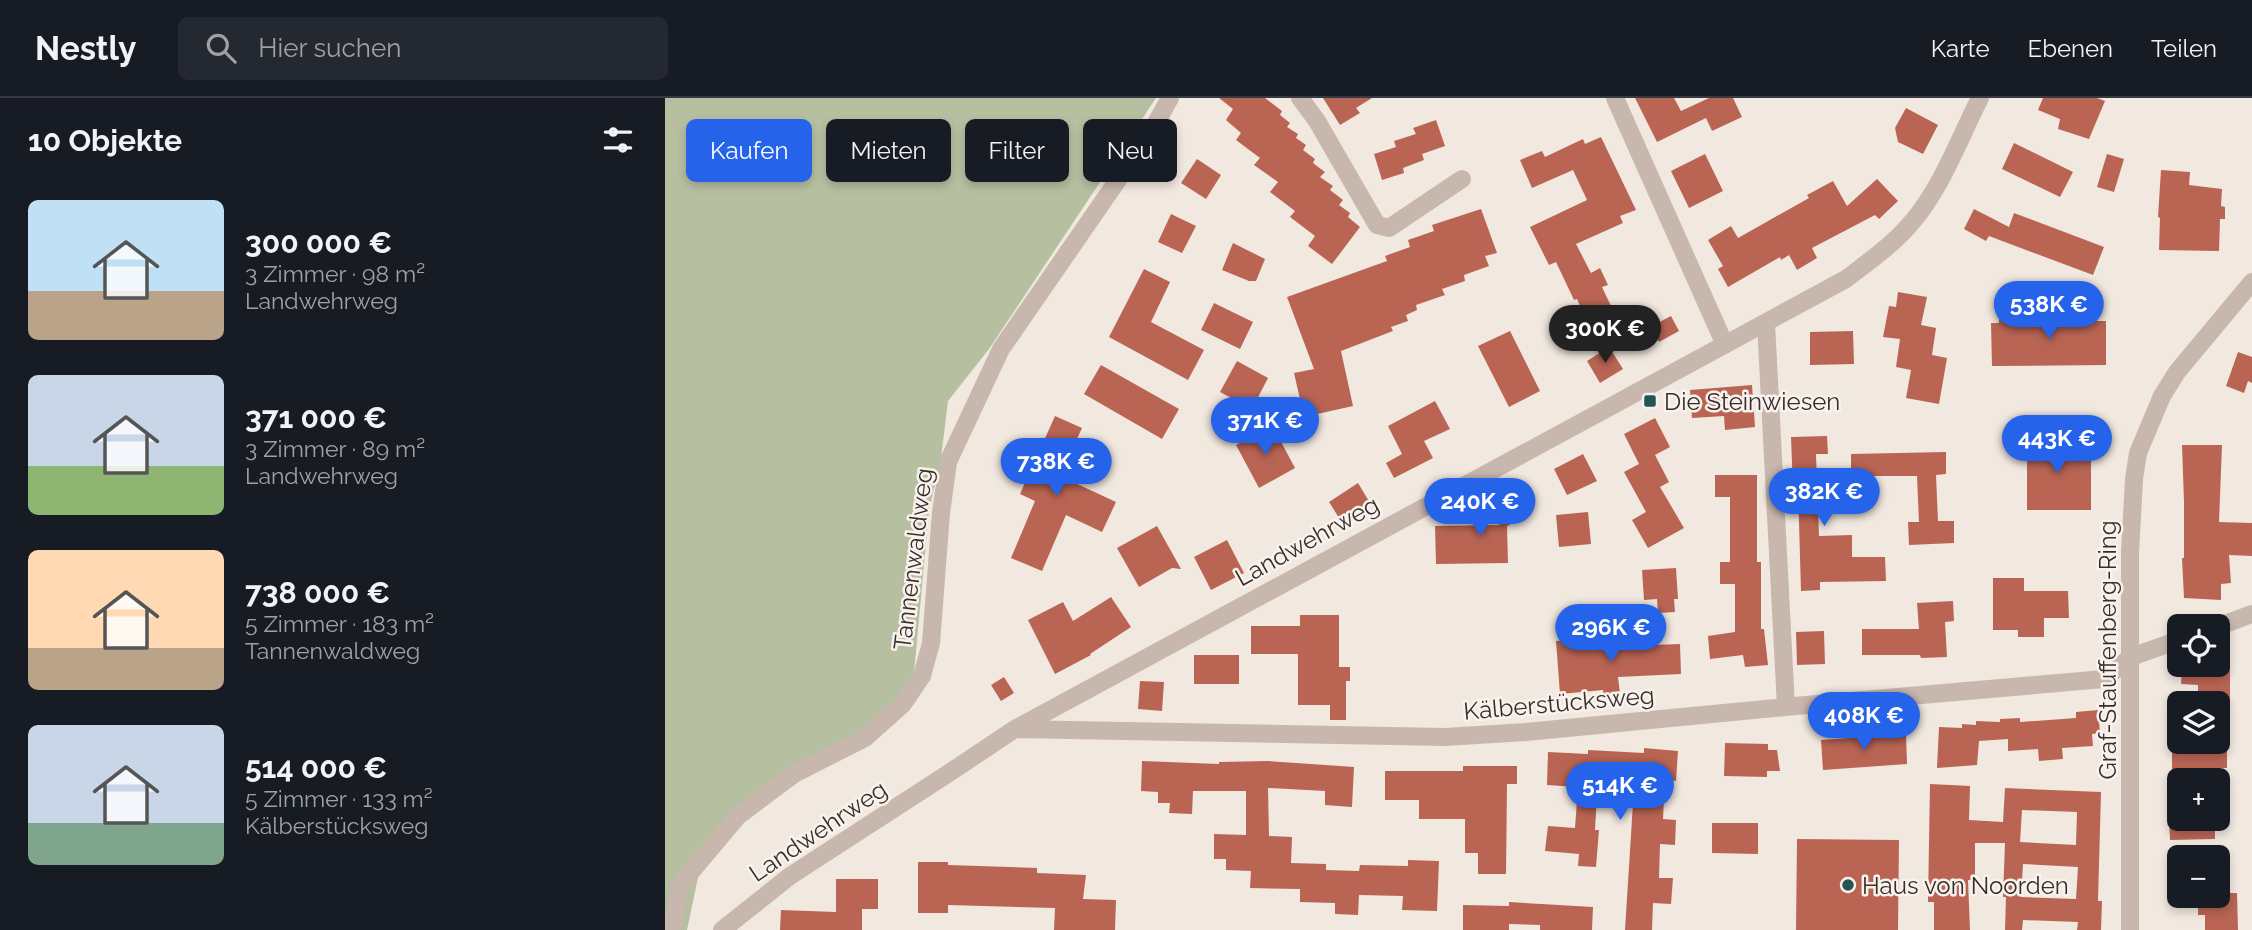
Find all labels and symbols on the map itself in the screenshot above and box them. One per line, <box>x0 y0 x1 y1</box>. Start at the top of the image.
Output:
pin: 538K € <box>1992 282 2106 341</box>
pin: 300K € <box>1548 306 1662 365</box>
place label: Die Steinwiesen <box>1664 387 1840 416</box>
marker: Die Steinwiesen <box>1642 393 1658 409</box>
pin: 371K € <box>1208 398 1322 457</box>
pin: 443K € <box>2000 416 2114 475</box>
pin: 738K € <box>999 438 1113 498</box>
street label: Tannenwaldweg <box>887 467 939 651</box>
pin: 382K € <box>1767 468 1881 528</box>
pin: 240K € <box>1423 478 1537 538</box>
street label: Landwehrweg <box>1230 490 1384 592</box>
street label: Graf-Stauffenberg-Ring <box>2093 521 2122 779</box>
pin: 296K € <box>1554 604 1668 664</box>
street label: Kälberstücksweg <box>1462 680 1656 726</box>
pin: 408K € <box>1807 692 1921 752</box>
pin: 514K € <box>1563 762 1677 822</box>
street label: Landwehrweg <box>744 774 892 888</box>
place label: Haus von Noorden <box>1862 871 2069 900</box>
marker: Haus von Noorden <box>1840 877 1856 893</box>

